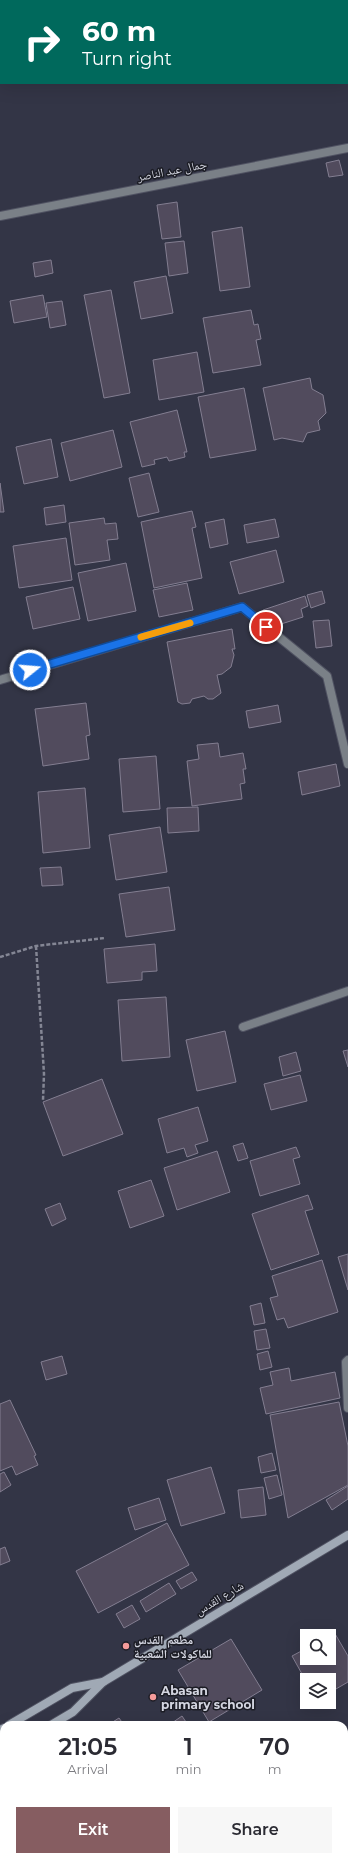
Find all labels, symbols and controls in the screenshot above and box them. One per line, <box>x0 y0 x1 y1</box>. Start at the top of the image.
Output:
text: 60 m <box>82 14 156 48</box>
icon: right <box>16 16 68 68</box>
text: Turn right <box>82 48 172 70</box>
street label: جمال عبد الناصر <box>135 156 208 185</box>
pin <box>249 610 283 644</box>
icon: arrive <box>255 616 277 638</box>
position arrow <box>9 649 51 691</box>
street label: شارع القدس <box>192 1578 247 1619</box>
map controls <box>300 1629 336 1709</box>
button: search <box>300 1629 336 1665</box>
place label: مطعم القدس للماكولات الشعبية <box>134 1632 212 1661</box>
marker: مطعم القدس للماكولات الشعبية <box>121 1641 131 1651</box>
button: layers <box>300 1673 336 1709</box>
place label: Abasan primary school <box>160 1683 255 1712</box>
marker: Abasan primary school <box>148 1692 158 1702</box>
text: 21:05 <box>58 1732 117 1761</box>
text: 1 <box>184 1732 193 1761</box>
text: 70 <box>260 1732 290 1761</box>
text: Arrival <box>67 1761 108 1777</box>
text: min <box>175 1761 201 1777</box>
text: m <box>268 1761 282 1777</box>
button: Exit <box>16 1807 170 1853</box>
button: Share <box>178 1807 332 1853</box>

